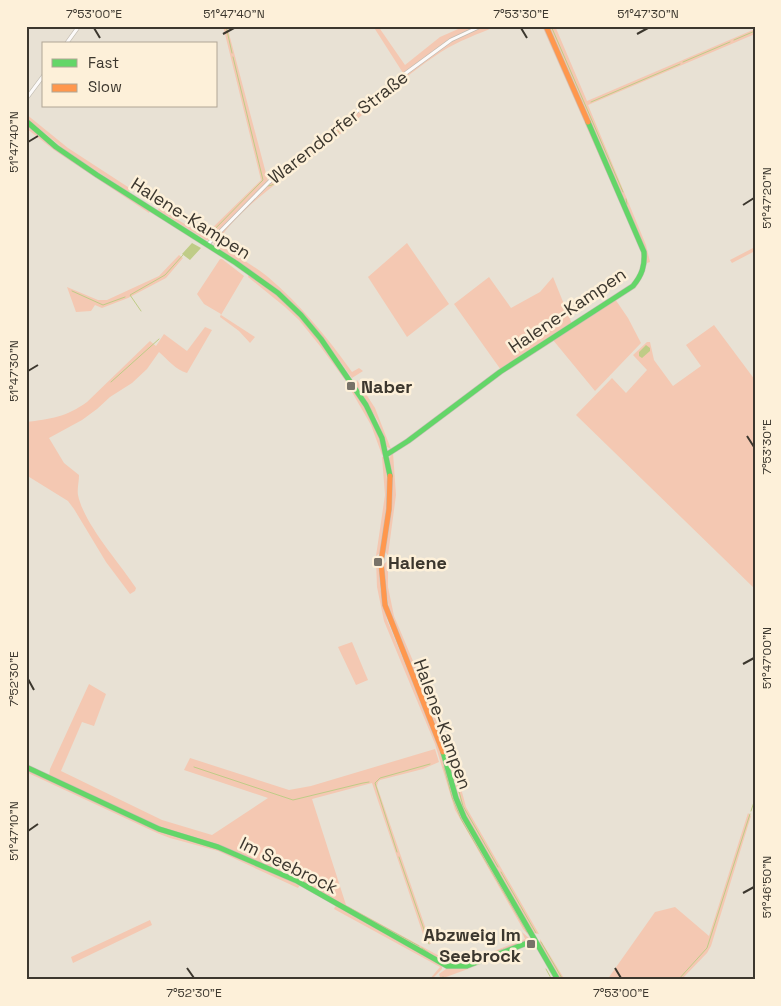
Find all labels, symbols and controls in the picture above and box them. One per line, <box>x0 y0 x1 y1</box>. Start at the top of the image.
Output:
text: 7°53'00"E <box>66 6 122 22</box>
text: 51°47'40"N <box>203 6 265 22</box>
text: 7°53'30"E <box>493 6 549 22</box>
text: 51°47'30"N <box>617 6 679 22</box>
legend <box>42 42 218 108</box>
text: Fast <box>88 53 119 72</box>
street label: Warendorfer Straße <box>263 65 413 189</box>
text: Slow <box>88 77 122 96</box>
text: 51°47'40"N <box>6 111 22 173</box>
text: 51°47'20"N <box>759 167 775 229</box>
street label: Halene-Kampen <box>127 172 255 264</box>
street label: Halene-Kampen <box>504 262 630 358</box>
text: 51°47'30"N <box>6 340 22 402</box>
place label: Naber <box>361 375 412 398</box>
marker: Naber <box>345 380 357 392</box>
text: 7°53'30"E <box>759 419 775 475</box>
place label: Halene <box>388 551 447 574</box>
marker: Halene <box>372 556 384 568</box>
text: 51°47'00"N <box>759 627 775 689</box>
text: 7°52'30"E <box>6 651 22 707</box>
street label: Halene-Kampen <box>409 656 477 792</box>
text: 51°47'10"N <box>6 801 22 861</box>
street label: Im Seebrock <box>236 831 342 899</box>
text: 51°46'50"N <box>759 856 775 918</box>
place label: Abzweig Im Seebrock <box>423 923 521 967</box>
marker: Abzweig Im Seebrock <box>525 938 537 950</box>
text: 7°52'30"E <box>166 985 222 1001</box>
text: 7°53'00"E <box>593 985 649 1001</box>

